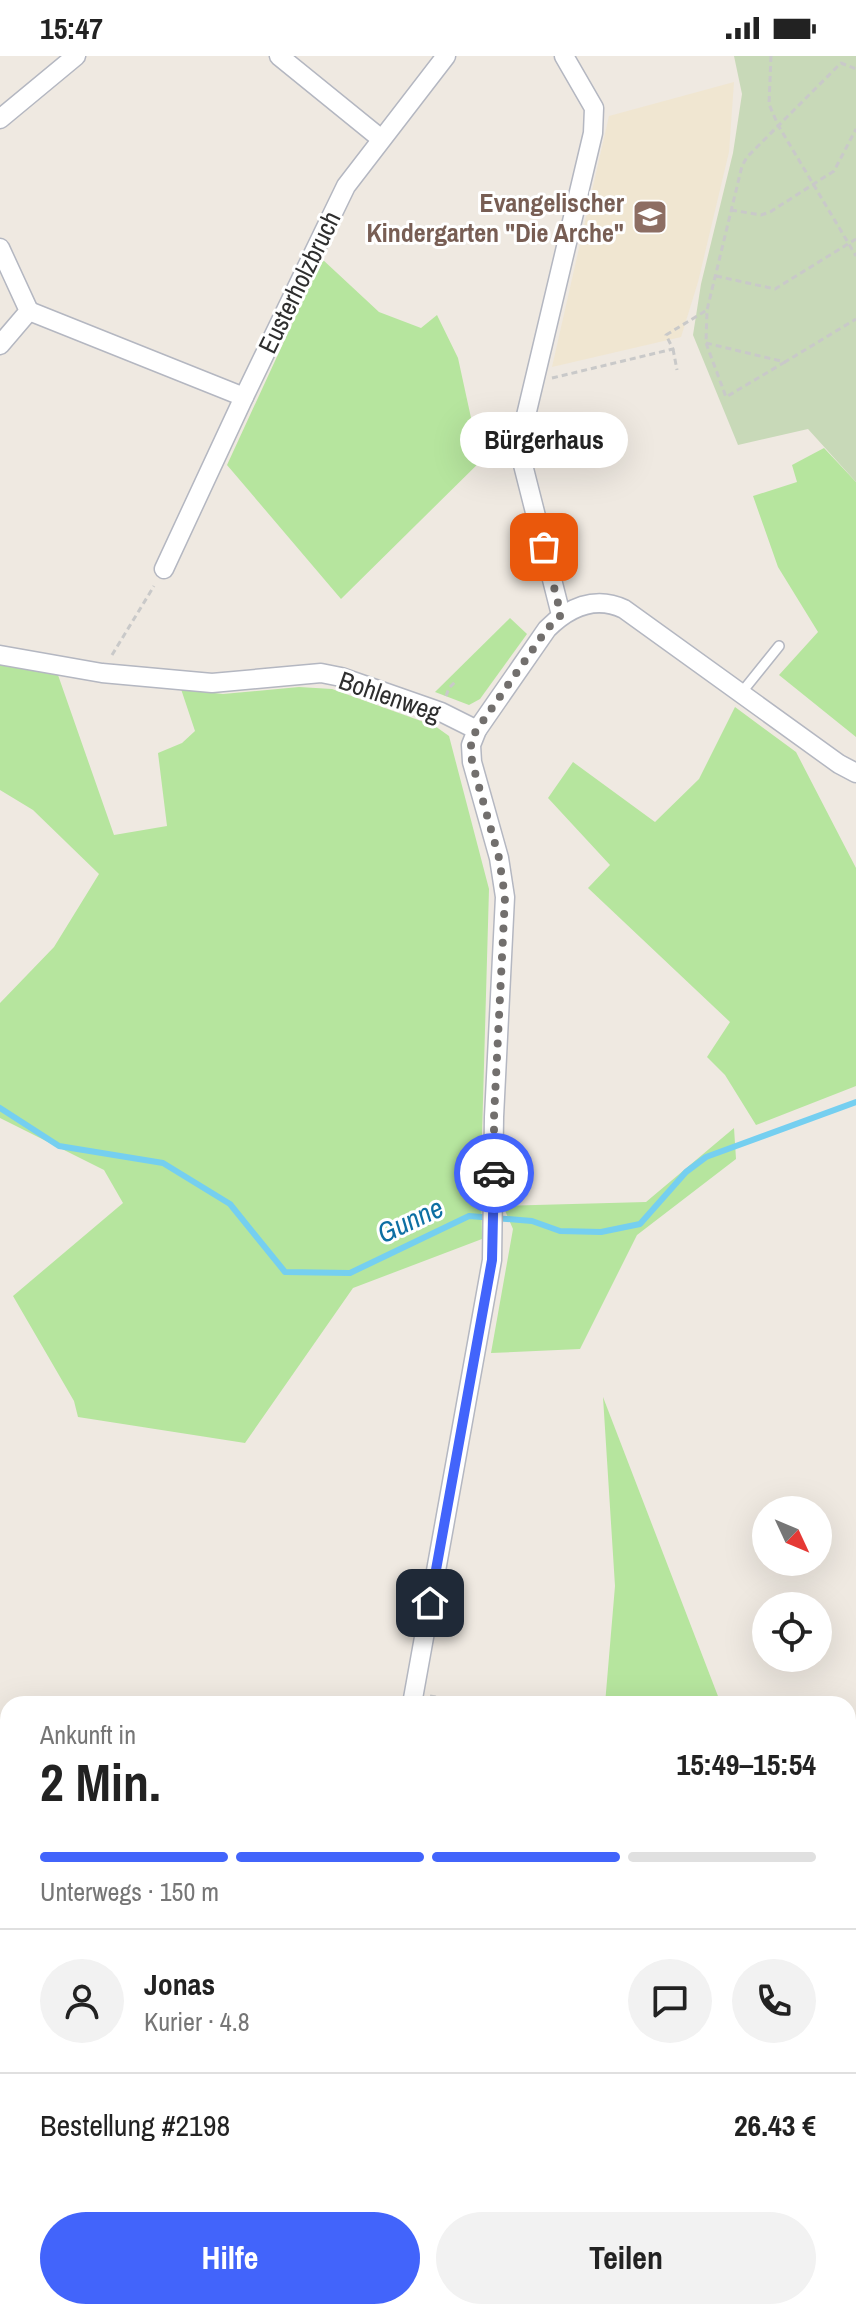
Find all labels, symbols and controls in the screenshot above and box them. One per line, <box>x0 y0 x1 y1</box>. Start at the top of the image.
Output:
text: 15:47 <box>40 8 103 48</box>
place label: Evangelischer Kindergarten "Die Arche" <box>366 185 625 250</box>
school or university icon: Evangelischer Kindergarten "Die Arche" <box>631 198 669 236</box>
street label: Eusterholzbruch <box>250 205 348 359</box>
callout: Bürgerhaus <box>460 411 628 467</box>
text: Bürgerhaus <box>484 422 604 457</box>
pin <box>510 513 578 581</box>
icon: bag <box>522 525 566 569</box>
street label: Bohlenweg <box>334 662 446 730</box>
courier <box>454 1133 534 1213</box>
icon: car <box>472 1151 516 1195</box>
water label: Gunne <box>371 1188 449 1252</box>
north arrow <box>752 1496 832 1576</box>
map controls <box>752 1496 832 1672</box>
pin <box>396 1569 464 1637</box>
icon: home <box>408 1581 452 1625</box>
button: locate <box>752 1592 832 1672</box>
text: Ankunft in <box>40 1717 136 1752</box>
text: 15:49–15:54 <box>677 1744 816 1784</box>
text: 2 Min. <box>40 1747 161 1817</box>
text: Unterwegs · 150 m <box>40 1874 219 1909</box>
button: person <box>40 1959 124 2043</box>
button: chat <box>628 1959 712 2043</box>
button: phone <box>732 1959 816 2043</box>
text: Jonas <box>144 1964 215 2004</box>
text: Kurier · 4.8 <box>144 2004 249 2039</box>
text: Bestellung #2198 <box>40 2105 230 2145</box>
text: 26.43 € <box>734 2105 816 2145</box>
button: Hilfe <box>40 2212 420 2304</box>
button: Teilen <box>436 2212 816 2304</box>

